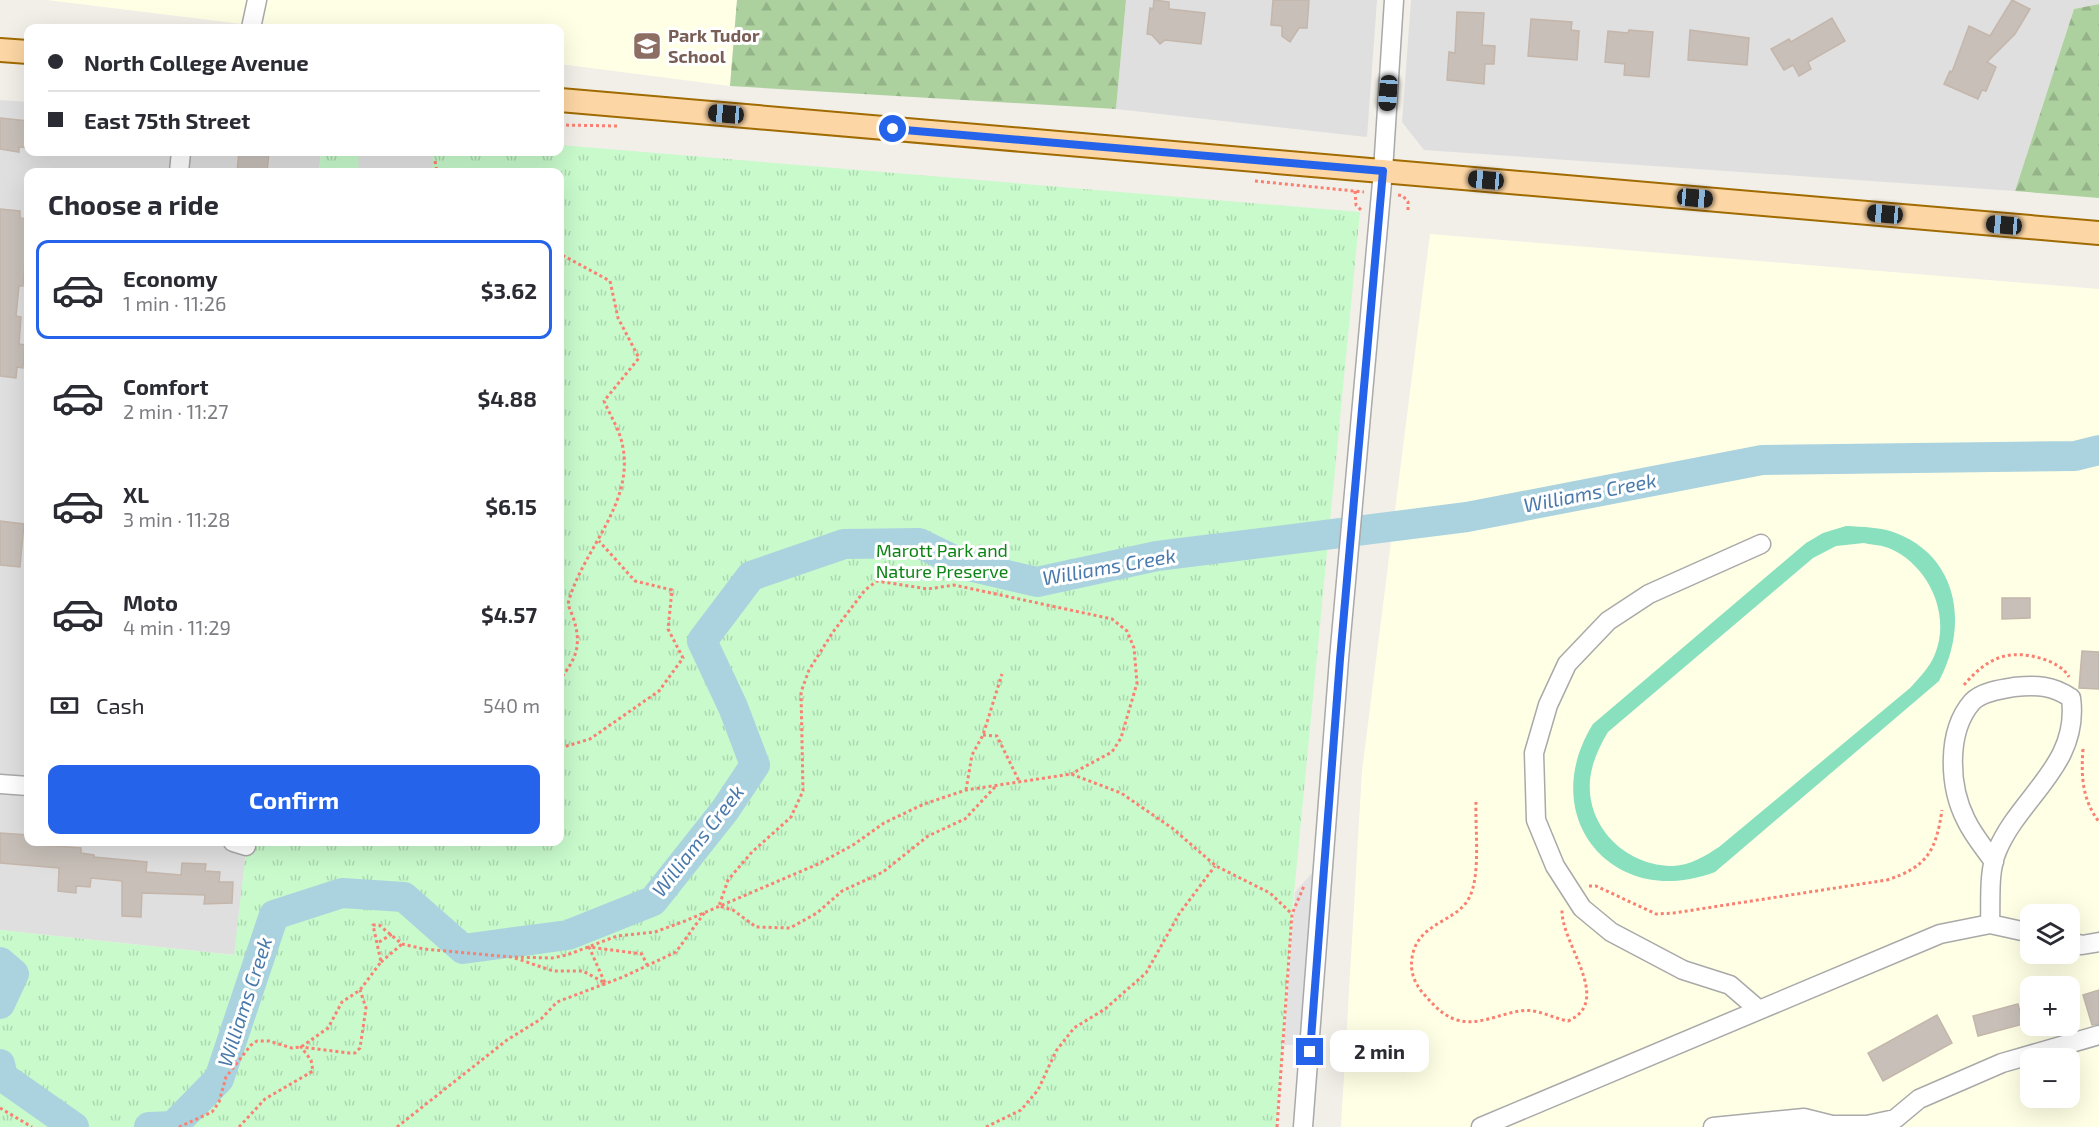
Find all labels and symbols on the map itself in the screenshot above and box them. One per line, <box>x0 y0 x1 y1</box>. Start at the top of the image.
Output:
place label: Park Tudor School <box>668 24 760 67</box>
school or university icon: Park Tudor School <box>631 30 663 62</box>
car <box>1378 74 1398 112</box>
car <box>707 103 745 125</box>
route start <box>879 115 906 142</box>
car <box>1467 169 1505 191</box>
car <box>1676 187 1714 209</box>
car <box>1866 203 1904 225</box>
car <box>1985 214 2023 236</box>
water label: Williams Creek <box>1521 467 1658 517</box>
park label: Marott Park and Nature Preserve <box>876 539 1008 582</box>
water label: Williams Creek <box>1040 542 1177 590</box>
water label: Williams Creek <box>646 780 748 901</box>
water label: Williams Creek <box>212 934 276 1070</box>
callout: 2 min <box>1331 1031 1430 1073</box>
route end <box>1296 1038 1323 1065</box>

